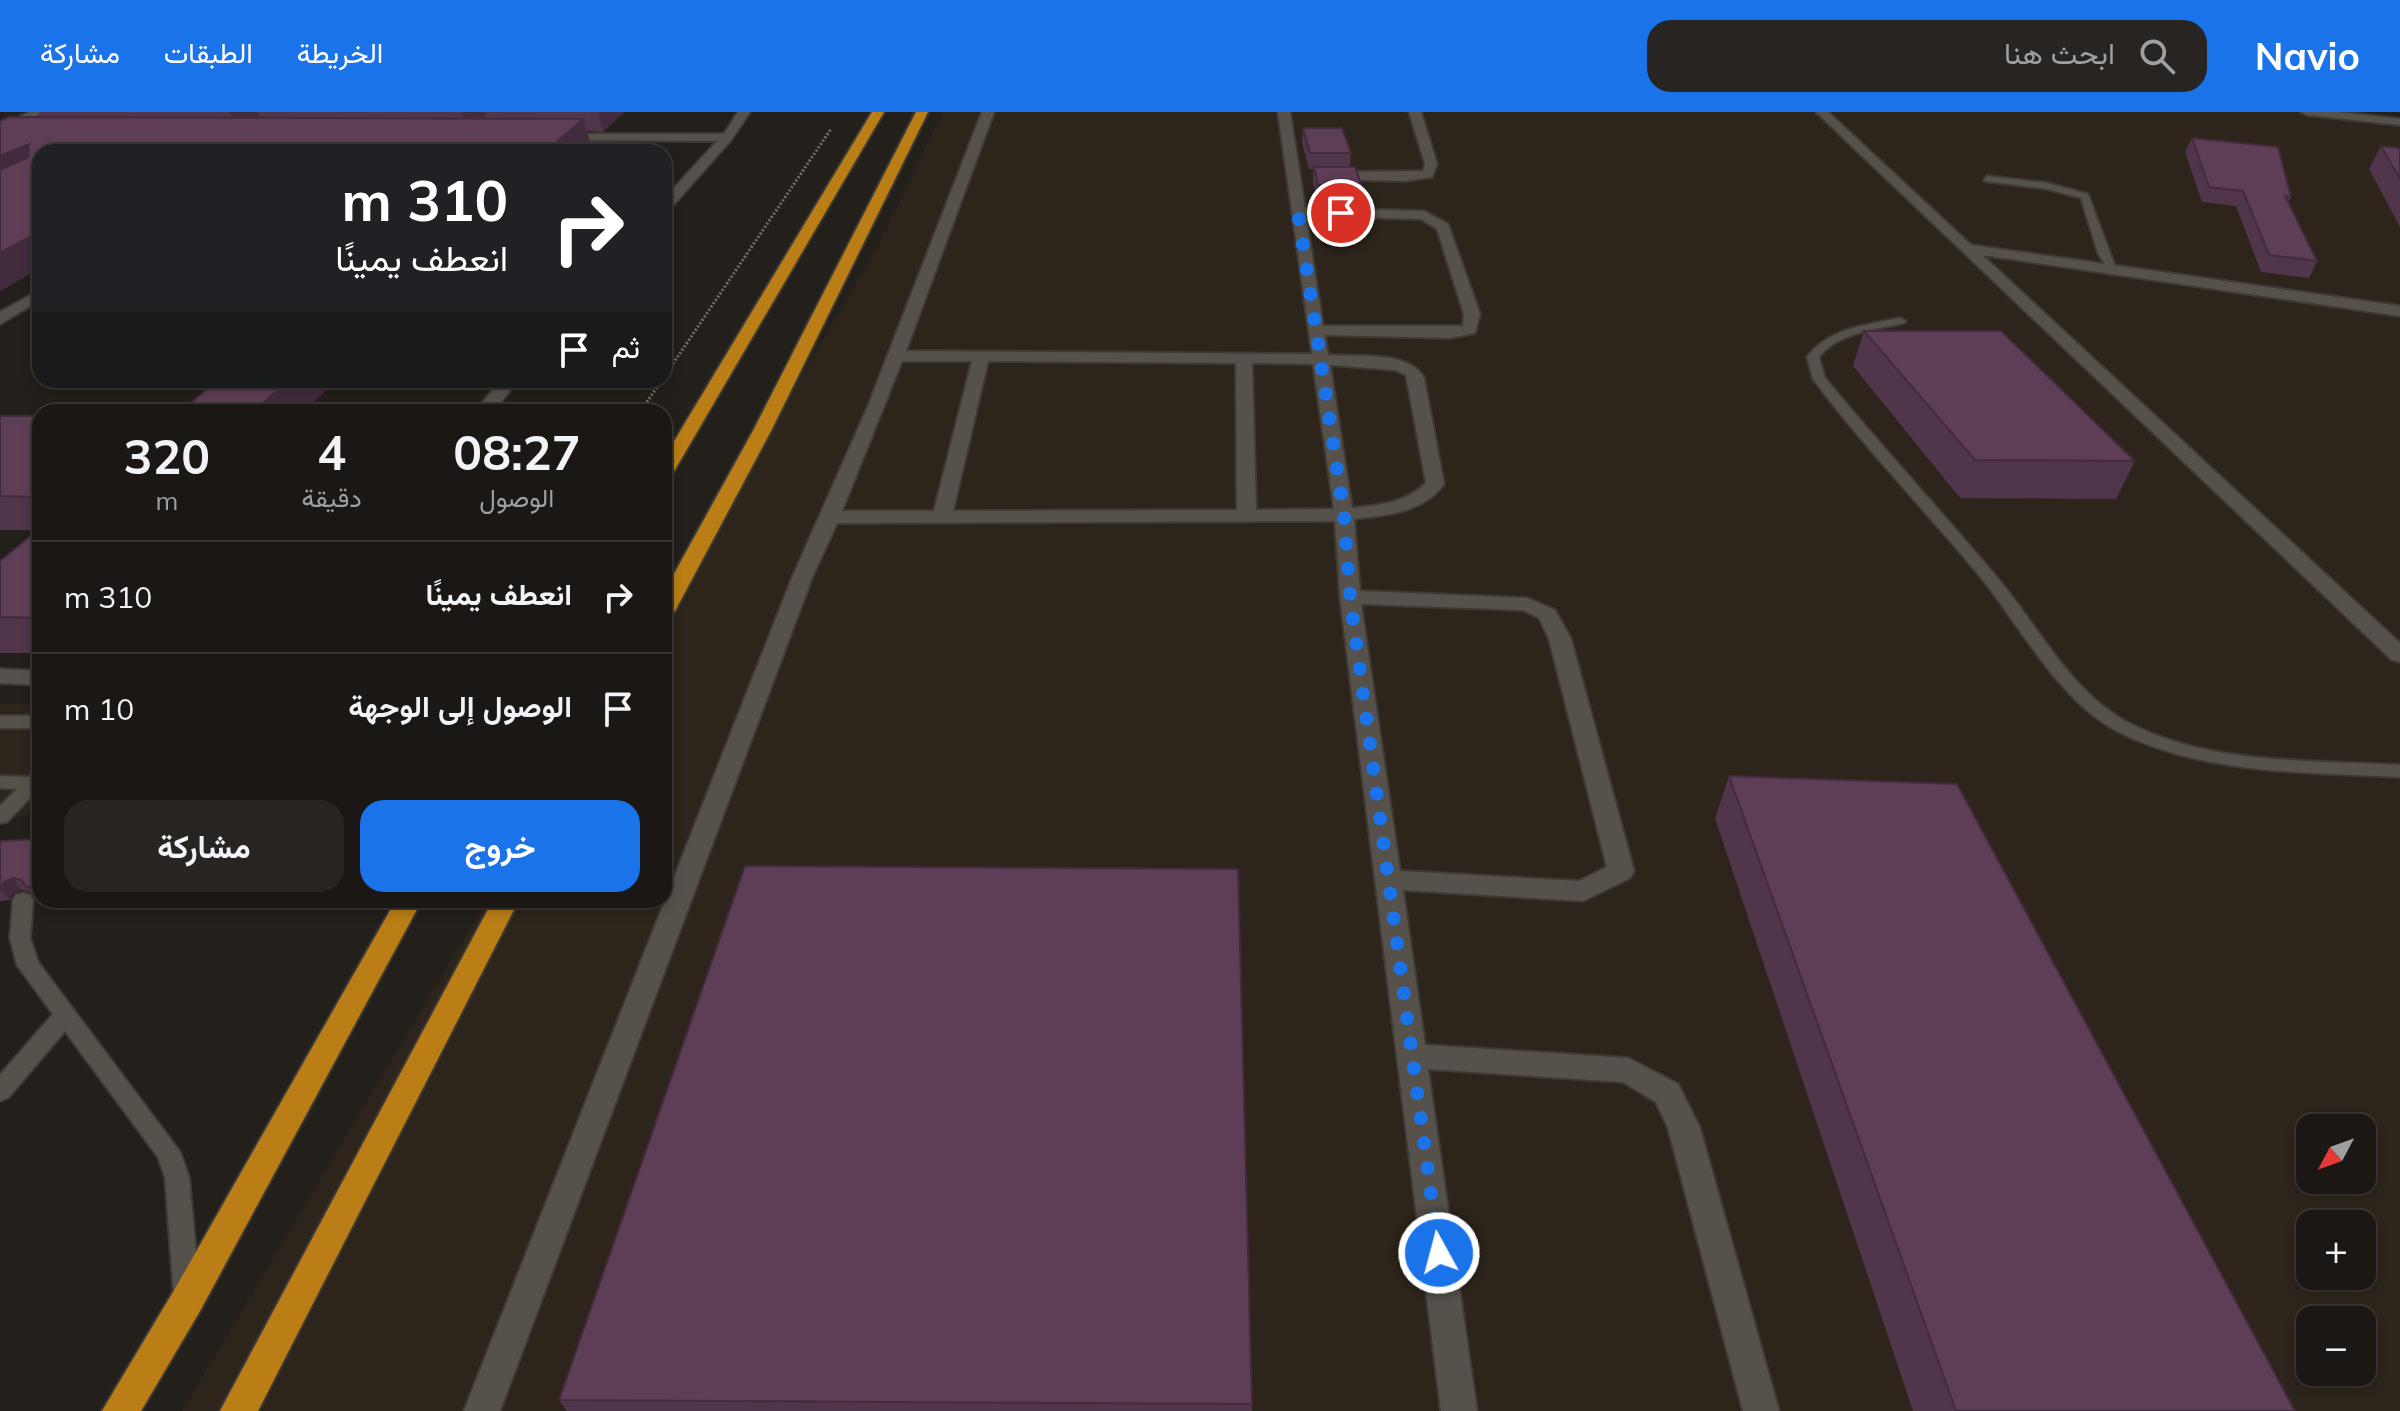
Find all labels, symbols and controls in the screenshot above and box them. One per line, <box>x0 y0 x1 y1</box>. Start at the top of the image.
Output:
search box <box>1647 20 2207 92</box>
text: Navio <box>2255 32 2360 80</box>
text: ابحث هنا <box>2004 34 2115 72</box>
icon: search <box>2135 34 2179 78</box>
text: مشاركة <box>40 35 120 70</box>
text: الطبقات <box>164 35 253 70</box>
text: الخريطة <box>297 35 383 70</box>
text: 310 m <box>341 165 508 235</box>
icon: right <box>536 176 640 280</box>
pin <box>1307 179 1375 247</box>
icon: arrive <box>1319 191 1363 235</box>
text: انعطف يمينًا <box>335 235 508 280</box>
icon: arrive <box>552 328 596 372</box>
text: ثم <box>612 328 640 366</box>
text: 4 <box>317 422 346 482</box>
text: 08:27 <box>453 422 580 482</box>
text: 320 <box>124 426 210 486</box>
text: دقيقة <box>302 481 362 514</box>
text: الوصول <box>479 481 554 514</box>
text: m <box>155 484 178 517</box>
text: انعطف يمينًا <box>426 575 572 613</box>
icon: right <box>596 575 640 619</box>
text: 310 m <box>64 578 152 616</box>
text: الوصول إلى الوجهة <box>348 687 572 725</box>
icon: arrive <box>596 687 640 731</box>
text: 10 m <box>64 690 134 728</box>
button: مشاركة <box>64 800 344 892</box>
button: خروج <box>360 800 640 892</box>
north arrow <box>2296 1114 2376 1194</box>
map controls <box>2296 1114 2376 1386</box>
button: + <box>2296 1210 2376 1290</box>
position arrow <box>1397 1211 1481 1295</box>
button: − <box>2296 1306 2376 1386</box>

